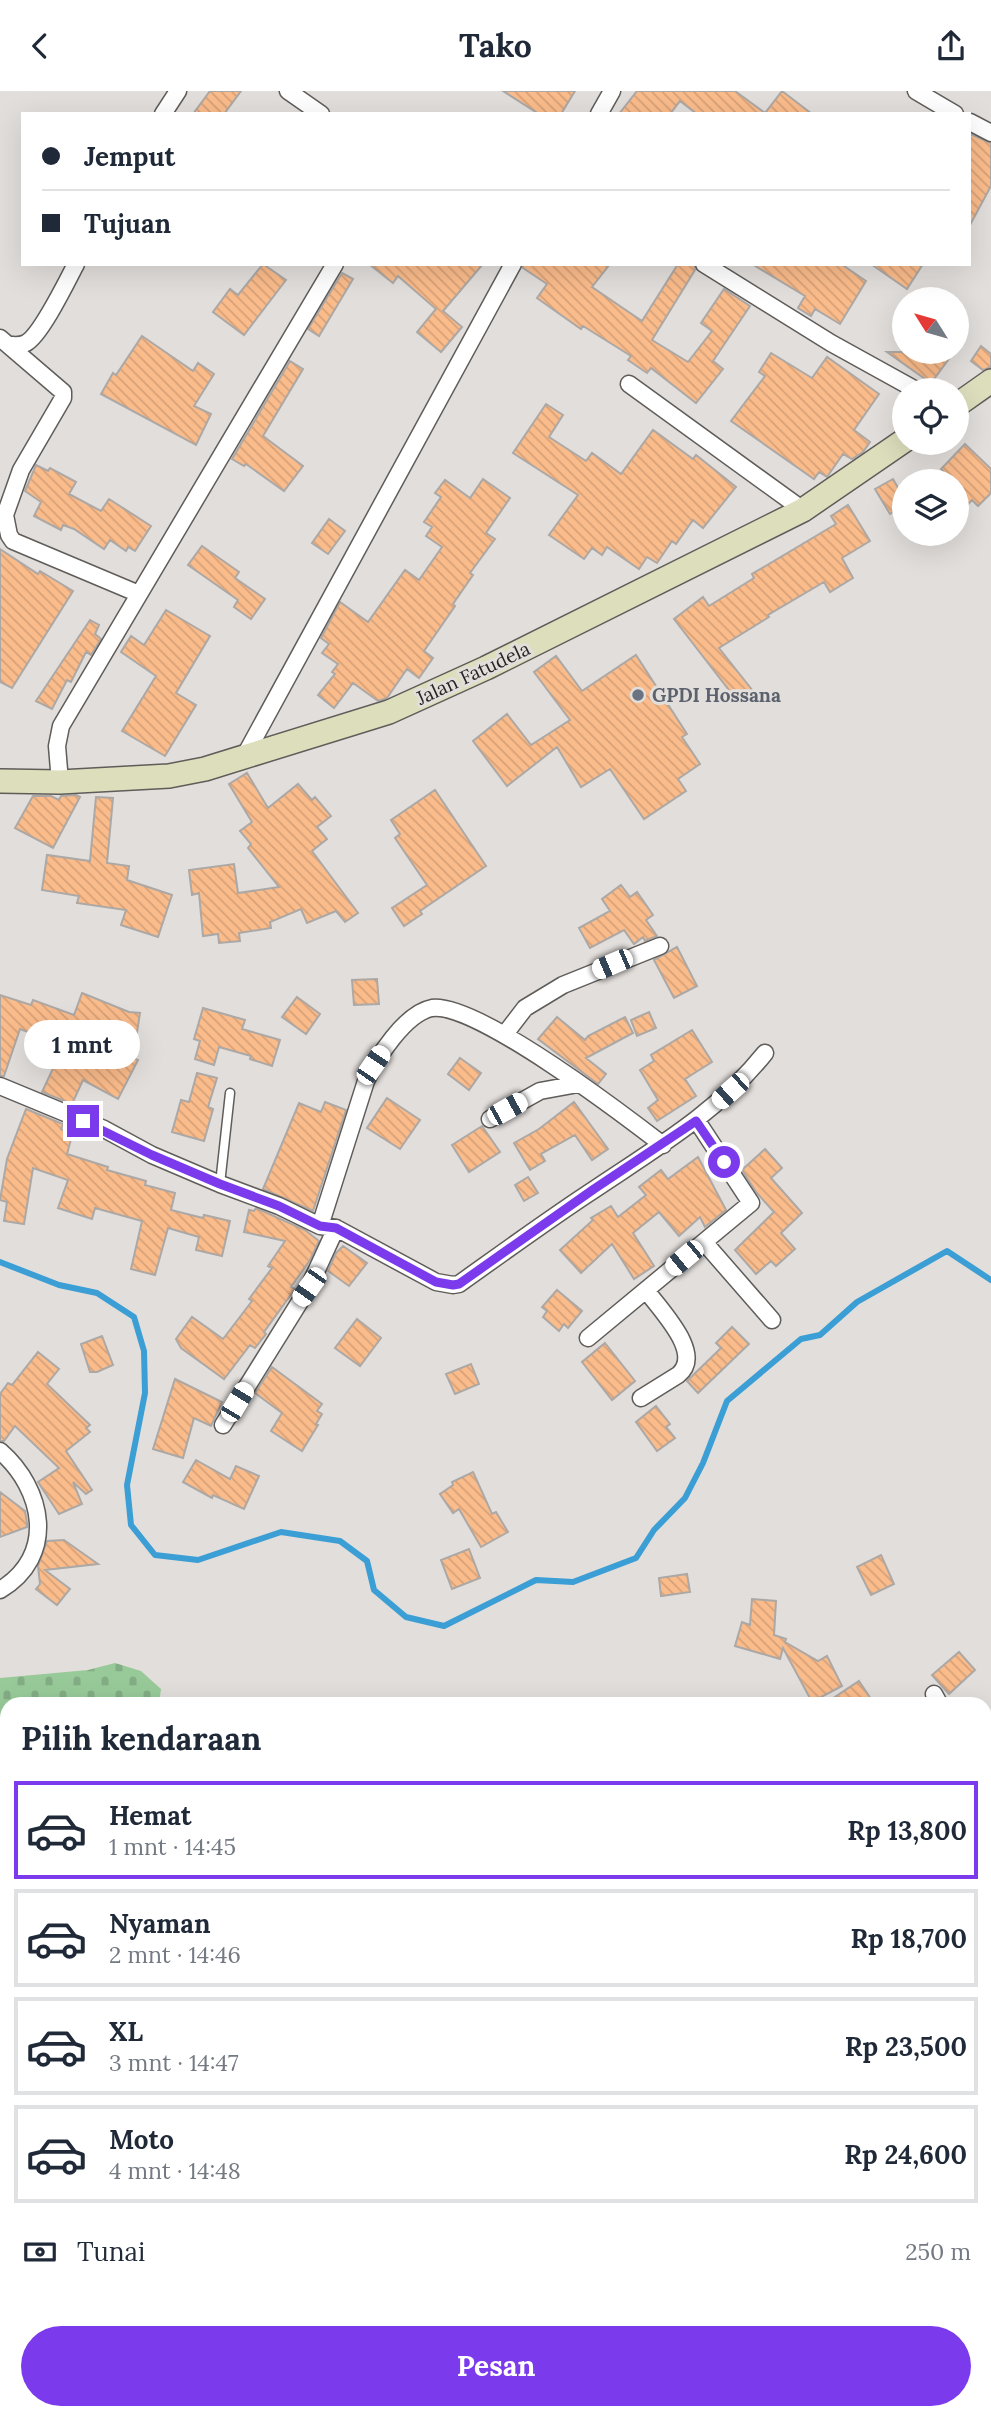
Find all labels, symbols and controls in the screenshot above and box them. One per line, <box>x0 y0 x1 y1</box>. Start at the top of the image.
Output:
text: Tako <box>459 25 532 66</box>
icon: back <box>21 27 59 65</box>
icon: share <box>932 27 970 65</box>
text: Jemput <box>84 140 175 173</box>
text: Tujuan <box>84 207 171 240</box>
north arrow <box>892 287 970 364</box>
map controls <box>892 287 969 546</box>
button: locate <box>892 378 969 455</box>
button: layers <box>892 469 969 546</box>
street label: Jalan Fatudela <box>411 636 534 710</box>
place label: GPDI Hossana <box>652 683 781 707</box>
marker: GPDI Hossana <box>630 687 646 703</box>
car <box>589 946 636 982</box>
callout: 1 mnt <box>25 1019 141 1069</box>
text: 1 mnt <box>52 1030 112 1059</box>
car <box>353 1042 394 1088</box>
car <box>708 1069 753 1113</box>
car <box>484 1090 531 1128</box>
route end <box>67 1105 99 1137</box>
route start <box>708 1146 740 1178</box>
car <box>662 1236 707 1280</box>
car <box>289 1264 330 1310</box>
car <box>218 1379 257 1425</box>
text: Pilih kendaraan <box>21 1718 261 1759</box>
icon: car <box>25 1799 88 1862</box>
text: Hemat <box>109 1799 191 1832</box>
text: Rp 13,800 <box>847 1814 967 1847</box>
text: 1 mnt · 14:45 <box>109 1832 236 1861</box>
icon: car <box>25 1907 88 1970</box>
text: Nyaman <box>109 1907 210 1940</box>
text: Rp 18,700 <box>850 1922 967 1955</box>
text: 2 mnt · 14:46 <box>109 1940 241 1969</box>
icon: car <box>25 2015 88 2078</box>
text: XL <box>109 2015 143 2048</box>
text: Rp 23,500 <box>845 2030 967 2063</box>
text: 3 mnt · 14:47 <box>109 2048 239 2077</box>
icon: car <box>25 2123 88 2186</box>
text: Moto <box>109 2123 174 2156</box>
text: Rp 24,600 <box>844 2138 967 2171</box>
text: 4 mnt · 14:48 <box>109 2156 241 2185</box>
icon: cash <box>21 2233 59 2271</box>
text: Tunai <box>77 2235 145 2268</box>
text: 250 m <box>905 2237 971 2266</box>
button: Pesan <box>21 2326 971 2406</box>

